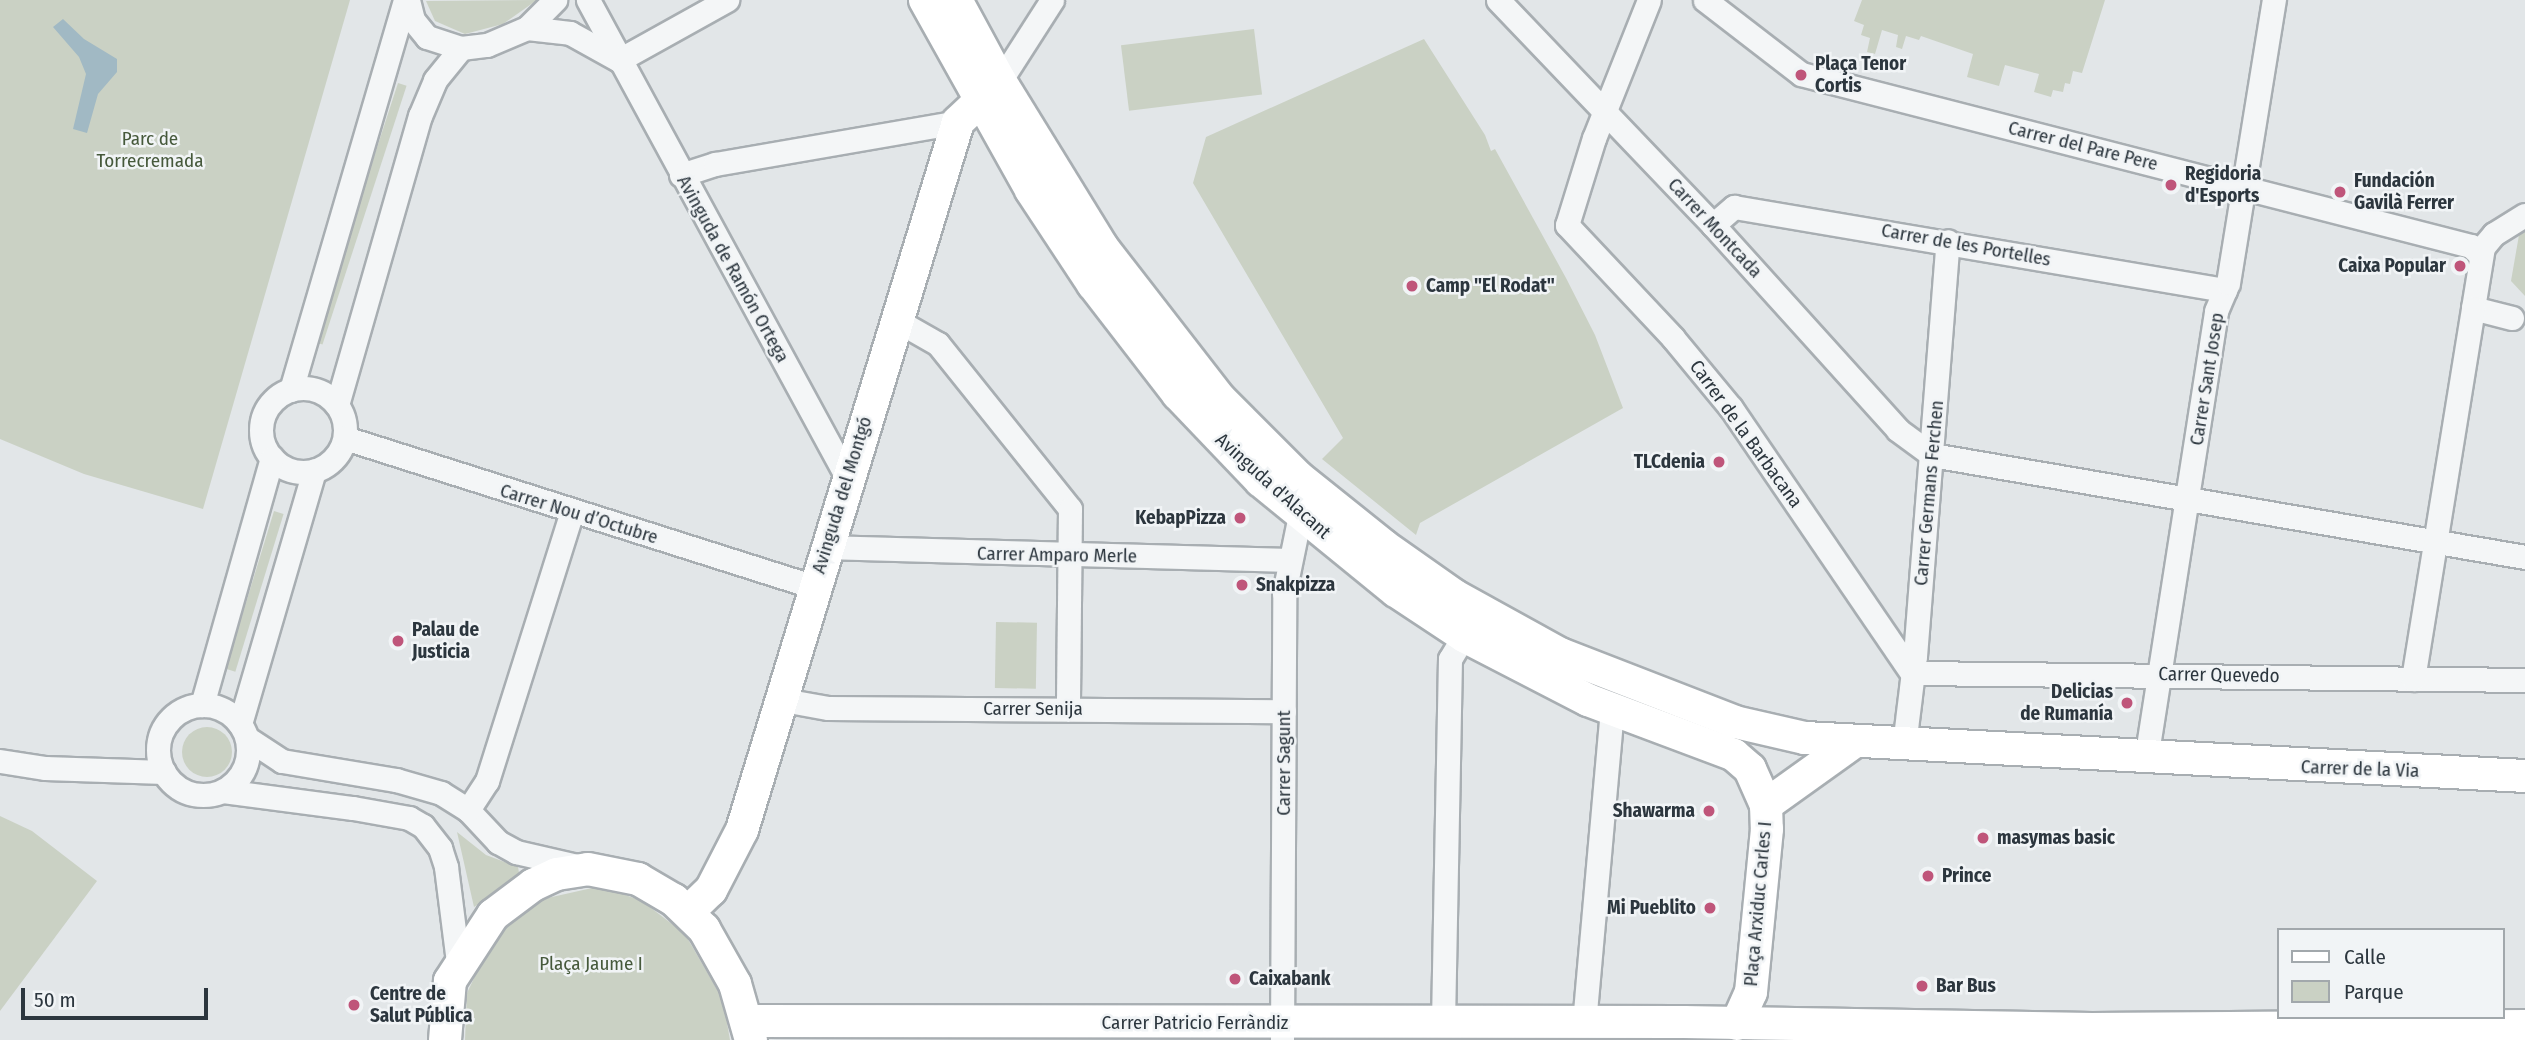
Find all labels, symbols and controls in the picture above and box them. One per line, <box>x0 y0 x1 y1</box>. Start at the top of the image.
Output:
place label: Plaça Tenor Cortis <box>1815 53 1906 97</box>
marker: Plaça Tenor Cortis <box>1793 67 1809 83</box>
street label: Carrer del Pare Pere <box>2006 116 2160 176</box>
park label: Parc de Torrecremada <box>97 128 203 172</box>
place label: Regidoria d'Esports <box>2185 163 2261 207</box>
place label: Fundación Gavilà Ferrer <box>2354 170 2454 214</box>
street label: Avinguda de Ramón Ortega <box>672 172 794 366</box>
street label: Carrer Montcada <box>1663 173 1767 283</box>
marker: Regidoria d'Esports <box>2163 177 2179 193</box>
marker: Fundación Gavilà Ferrer <box>2332 184 2348 200</box>
street label: Carrer de les Portelles <box>1880 219 2052 271</box>
place label: Caixa Popular <box>2338 255 2446 277</box>
marker: Caixa Popular <box>2452 258 2468 274</box>
place label: Camp "El Rodat" <box>1426 275 1555 297</box>
marker: Camp "El Rodat" <box>1404 278 1420 294</box>
street label: Carrer Sant Josep <box>2185 311 2229 447</box>
street label: Carrer de la Barbacana <box>1685 356 1807 512</box>
street label: Carrer Germans Ferchen <box>1910 399 1948 587</box>
street label: Avinguda del Montgó <box>807 414 877 576</box>
street label: Avinguda d'Alacant <box>1211 428 1335 544</box>
place label: TLCdenia <box>1634 451 1705 473</box>
marker: TLCdenia <box>1711 454 1727 470</box>
street label: Carrer Nou d’Octubre <box>497 479 661 549</box>
place label: KebapPizza <box>1135 507 1226 529</box>
marker: KebapPizza <box>1232 510 1248 526</box>
street label: Carrer Amparo Merle <box>977 542 1137 568</box>
place label: Snakpizza <box>1256 574 1335 596</box>
marker: Snakpizza <box>1234 577 1250 593</box>
place label: Palau de Justicia <box>412 619 479 663</box>
marker: Palau de Justicia <box>390 633 406 649</box>
street label: Carrer Quevedo <box>2158 663 2280 687</box>
place label: Delicias de Rumanía <box>2020 681 2113 725</box>
marker: Delicias de Rumanía <box>2119 695 2135 711</box>
street label: Carrer Senija <box>983 698 1083 720</box>
street label: Carrer Sagunt <box>1273 710 1295 816</box>
street label: Carrer de la Via <box>2300 756 2420 782</box>
place label: Shawarma <box>1613 800 1695 822</box>
marker: Shawarma <box>1701 803 1717 819</box>
street label: Plaça Arxiduc Carles I <box>1739 821 1777 987</box>
place label: masymas basic <box>1997 827 2115 849</box>
marker: masymas basic <box>1975 830 1991 846</box>
place label: Prince <box>1942 865 1991 887</box>
marker: Prince <box>1920 868 1936 884</box>
place label: Mi Pueblito <box>1607 897 1696 919</box>
marker: Mi Pueblito <box>1702 900 1718 916</box>
legend <box>2276 928 2504 1019</box>
text: Calle <box>2344 944 2386 970</box>
park label: Plaça Jaume I <box>539 953 643 975</box>
place label: Caixabank <box>1249 968 1330 990</box>
marker: Caixabank <box>1227 971 1243 987</box>
scale bar <box>24 974 212 1018</box>
place label: Bar Bus <box>1936 975 1996 997</box>
marker: Bar Bus <box>1914 978 1930 994</box>
text: Parque <box>2344 979 2404 1005</box>
place label: Centre de Salut Pública <box>370 983 473 1027</box>
text: 50 m <box>34 987 76 1013</box>
marker: Centre de Salut Pública <box>344 995 364 1015</box>
street label: Carrer Patricio Ferràndiz <box>1102 1012 1288 1034</box>

